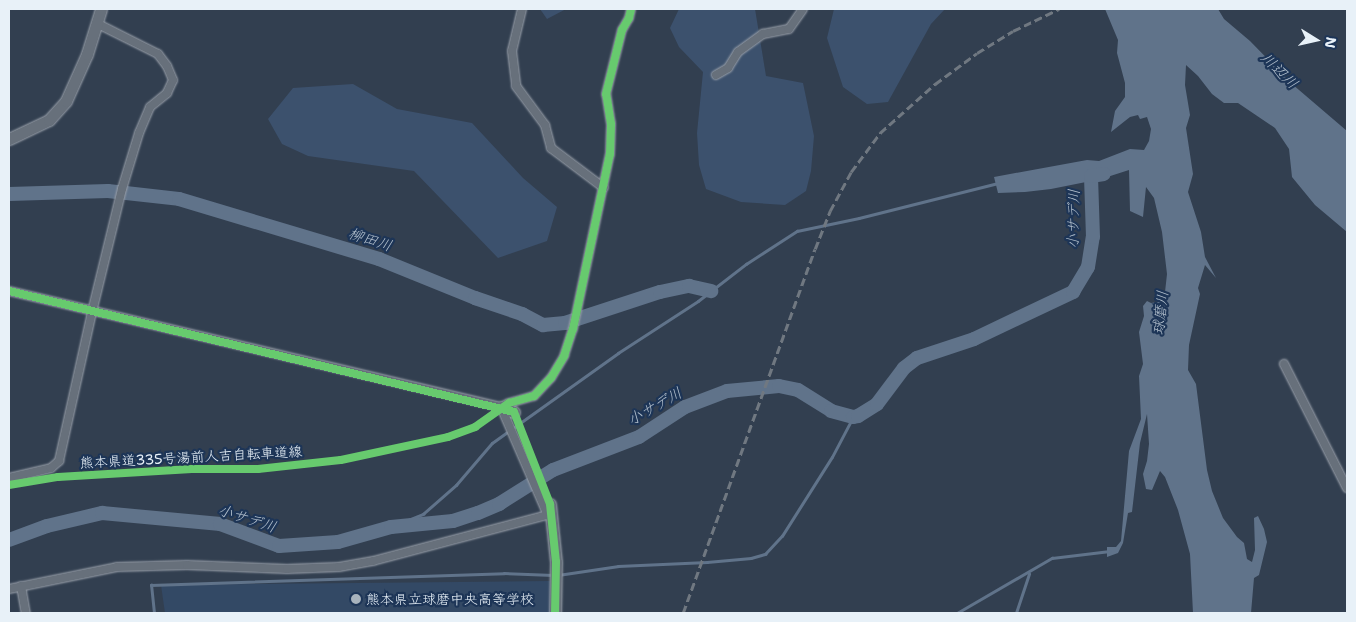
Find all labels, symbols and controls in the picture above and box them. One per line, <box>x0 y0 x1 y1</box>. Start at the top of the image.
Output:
north arrow <box>1291 15 1341 65</box>
text: N <box>1321 36 1341 50</box>
water label: 川辺川 <box>1257 49 1301 93</box>
water label: 小サデ川 <box>1064 189 1084 249</box>
water label: 柳田川 <box>346 224 394 256</box>
water label: 球磨川 <box>1150 290 1172 336</box>
water label: 小サデ川 <box>625 384 685 430</box>
street label: 熊本県道335号湯前人吉自転車道線 <box>79 443 303 471</box>
water label: 小サデ川 <box>216 501 278 537</box>
place label: 熊本県立球磨中央高等学校 <box>366 591 534 607</box>
marker: 熊本県立球磨中央高等学校 <box>350 593 362 605</box>

